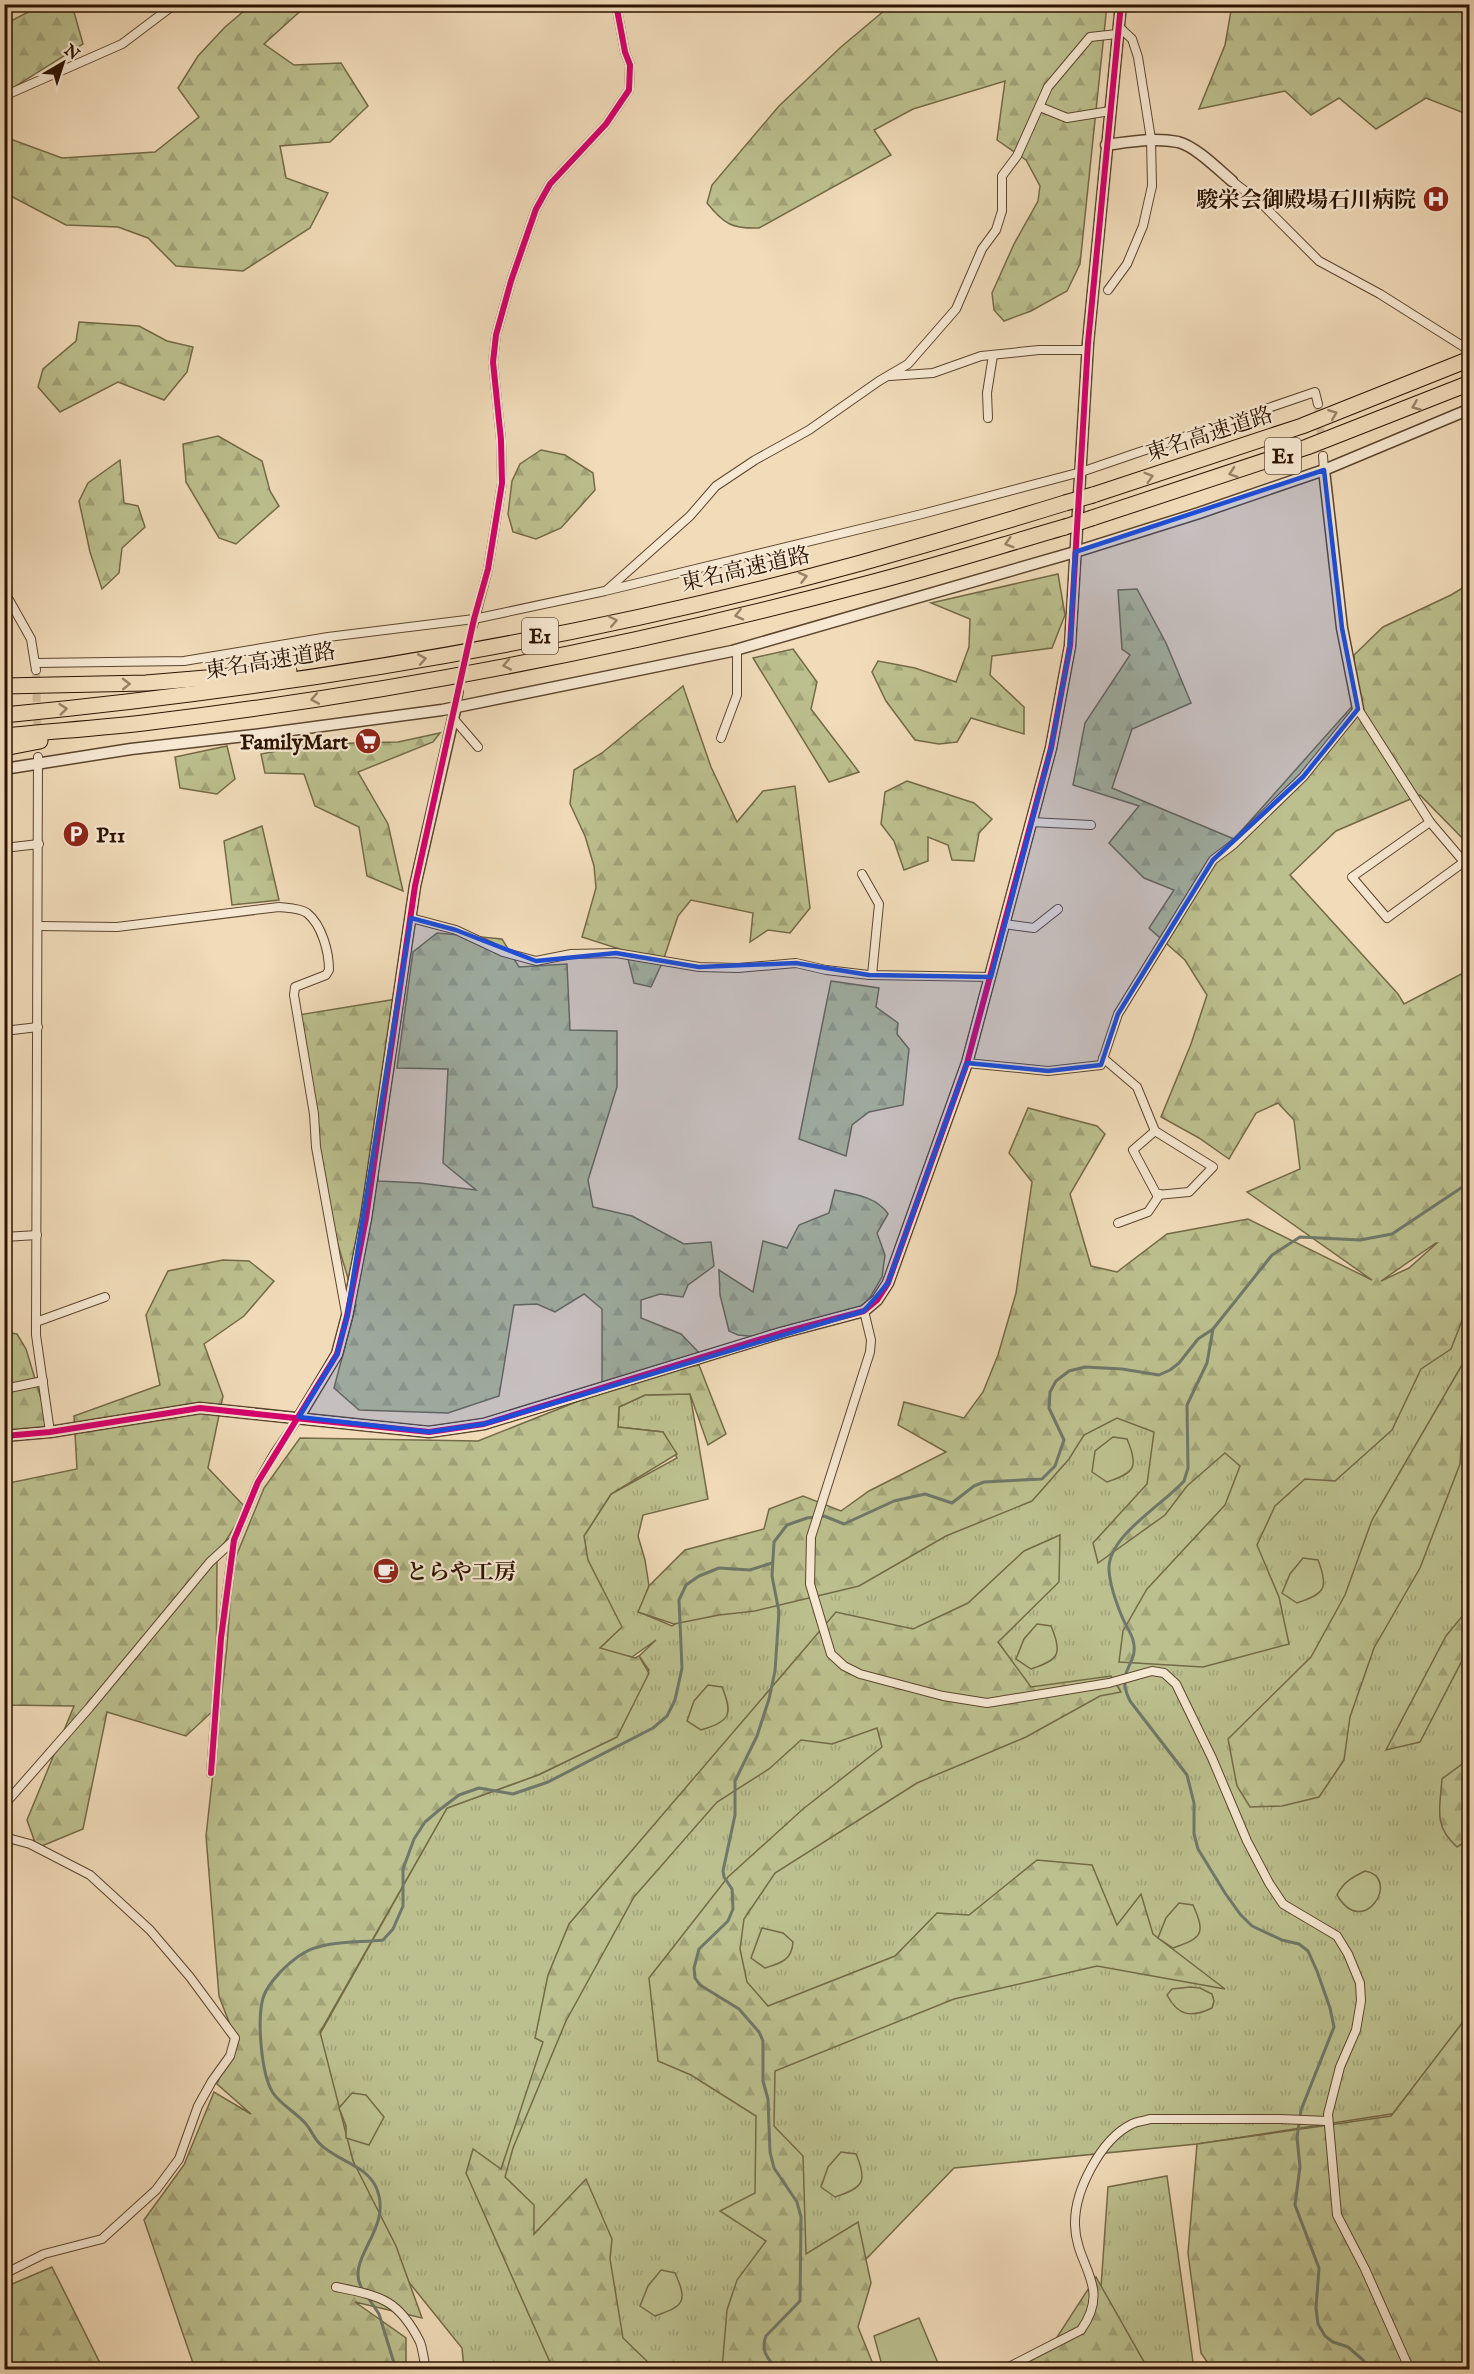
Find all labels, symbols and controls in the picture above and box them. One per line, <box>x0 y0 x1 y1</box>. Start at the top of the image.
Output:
north arrow <box>33 33 93 93</box>
text: N <box>59 40 83 65</box>
hospital icon: 駿栄会御殿場石川病院 <box>1421 184 1451 214</box>
place label: 駿栄会御殿場石川病院 <box>1196 187 1416 215</box>
one-way arrow <box>1411 399 1422 411</box>
street label: 東名高速道路 <box>1143 401 1277 469</box>
one-way arrow <box>1327 409 1338 421</box>
road number: E1 <box>1265 438 1301 474</box>
one-way arrow <box>1228 465 1238 478</box>
one-way arrow <box>1143 472 1154 484</box>
one-way arrow <box>1004 536 1015 548</box>
street label: 東名高速道路 <box>678 541 813 598</box>
one-way arrow <box>798 571 808 584</box>
one-way arrow <box>734 608 744 621</box>
one-way arrow <box>608 615 618 628</box>
road number: E1 <box>522 618 558 654</box>
street label: 東名高速道路 <box>203 638 338 686</box>
one-way arrow <box>417 653 427 665</box>
one-way arrow <box>503 658 513 671</box>
one-way arrow <box>121 677 130 690</box>
one-way arrow <box>311 692 321 705</box>
one-way arrow <box>58 703 67 716</box>
supermarket icon: FamilyMart <box>353 726 383 756</box>
place label: FamilyMart <box>240 729 348 757</box>
parking icon: P11 <box>61 819 91 849</box>
place label: P11 <box>96 822 125 850</box>
cafe icon: とらや工房 <box>371 1556 401 1586</box>
place label: とらや工房 <box>406 1559 516 1587</box>

